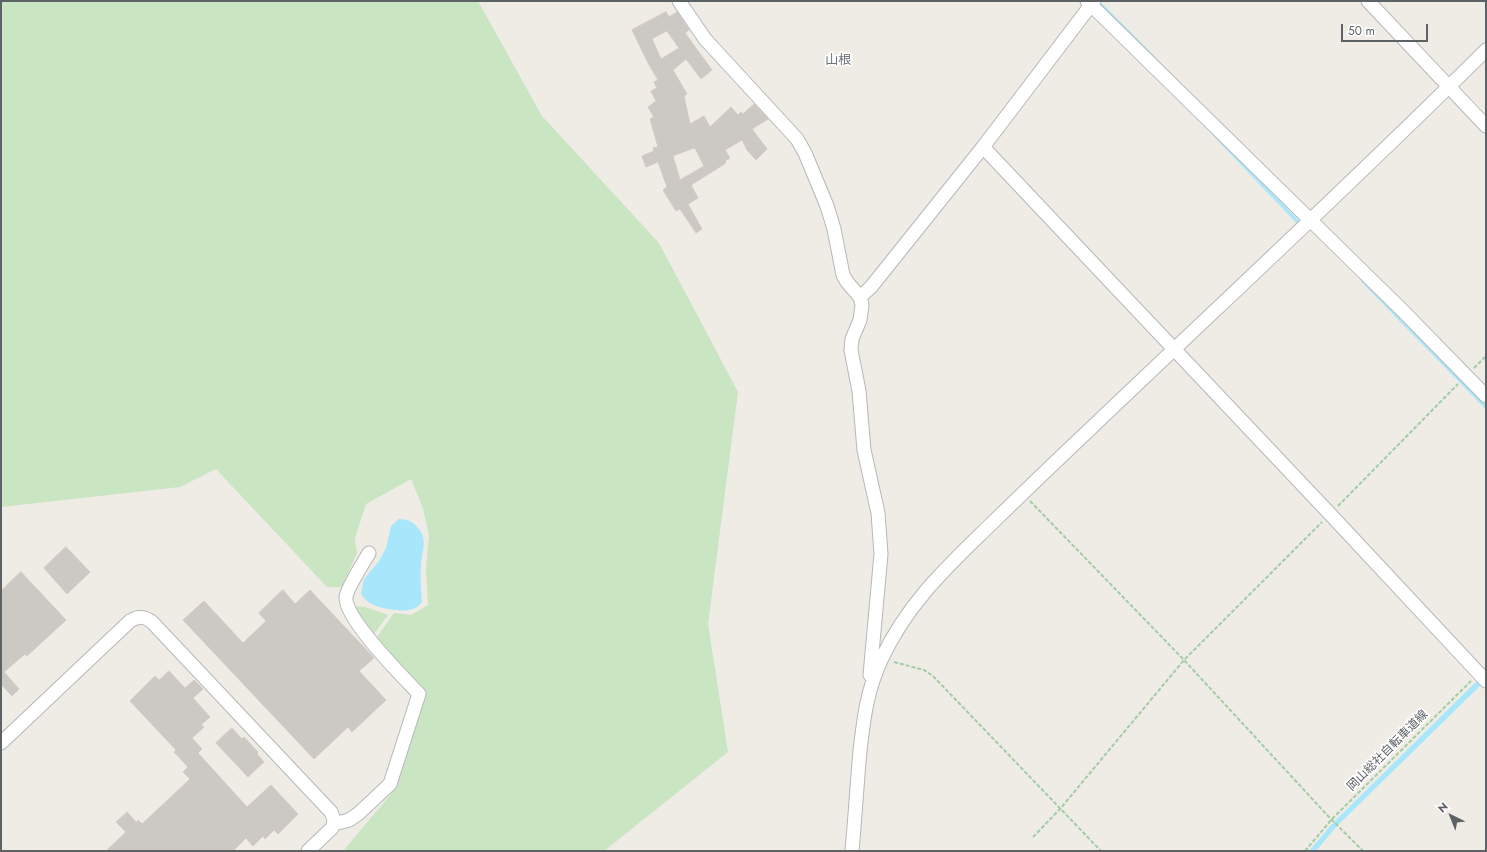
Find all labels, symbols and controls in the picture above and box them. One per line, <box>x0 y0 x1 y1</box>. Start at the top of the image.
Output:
scale bar <box>1343 16 1430 42</box>
text: 50 m <box>1348 22 1375 40</box>
district label: 山根 <box>825 53 851 69</box>
street label: 岡山総社自転車道線 <box>1345 708 1431 794</box>
north arrow <box>1431 796 1471 836</box>
text: N <box>1434 798 1451 816</box>

